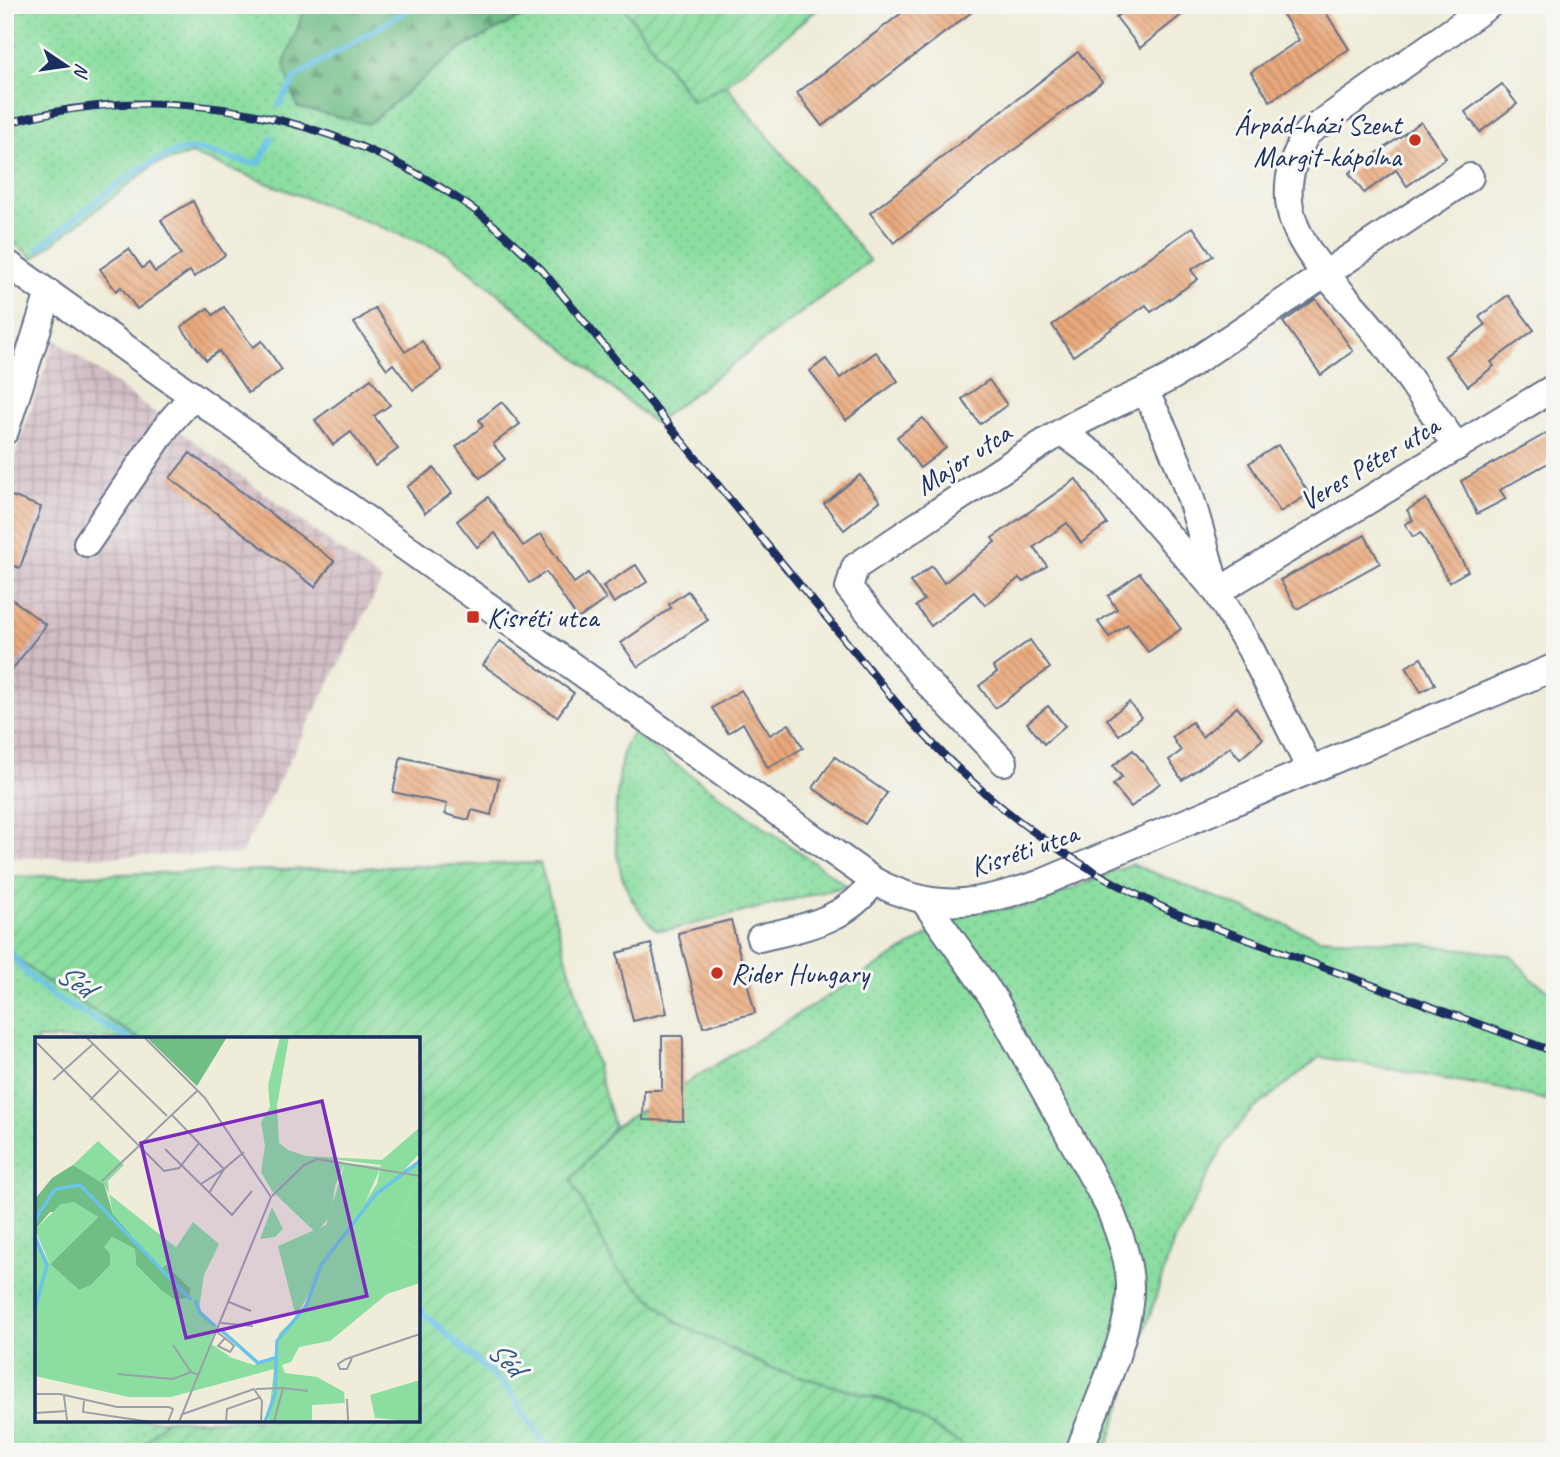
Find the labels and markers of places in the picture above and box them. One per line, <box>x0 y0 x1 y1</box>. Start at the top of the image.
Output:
place label: Árpád-házi Szent Margit-kápolna <box>1234 107 1404 174</box>
marker: Árpád-házi Szent Margit-kápolna <box>1407 132 1423 148</box>
place label: Kisréti utca <box>487 600 601 635</box>
marker: Kisréti utca <box>465 609 481 625</box>
place label: Rider Hungary <box>731 956 871 991</box>
marker: Rider Hungary <box>709 965 725 981</box>

